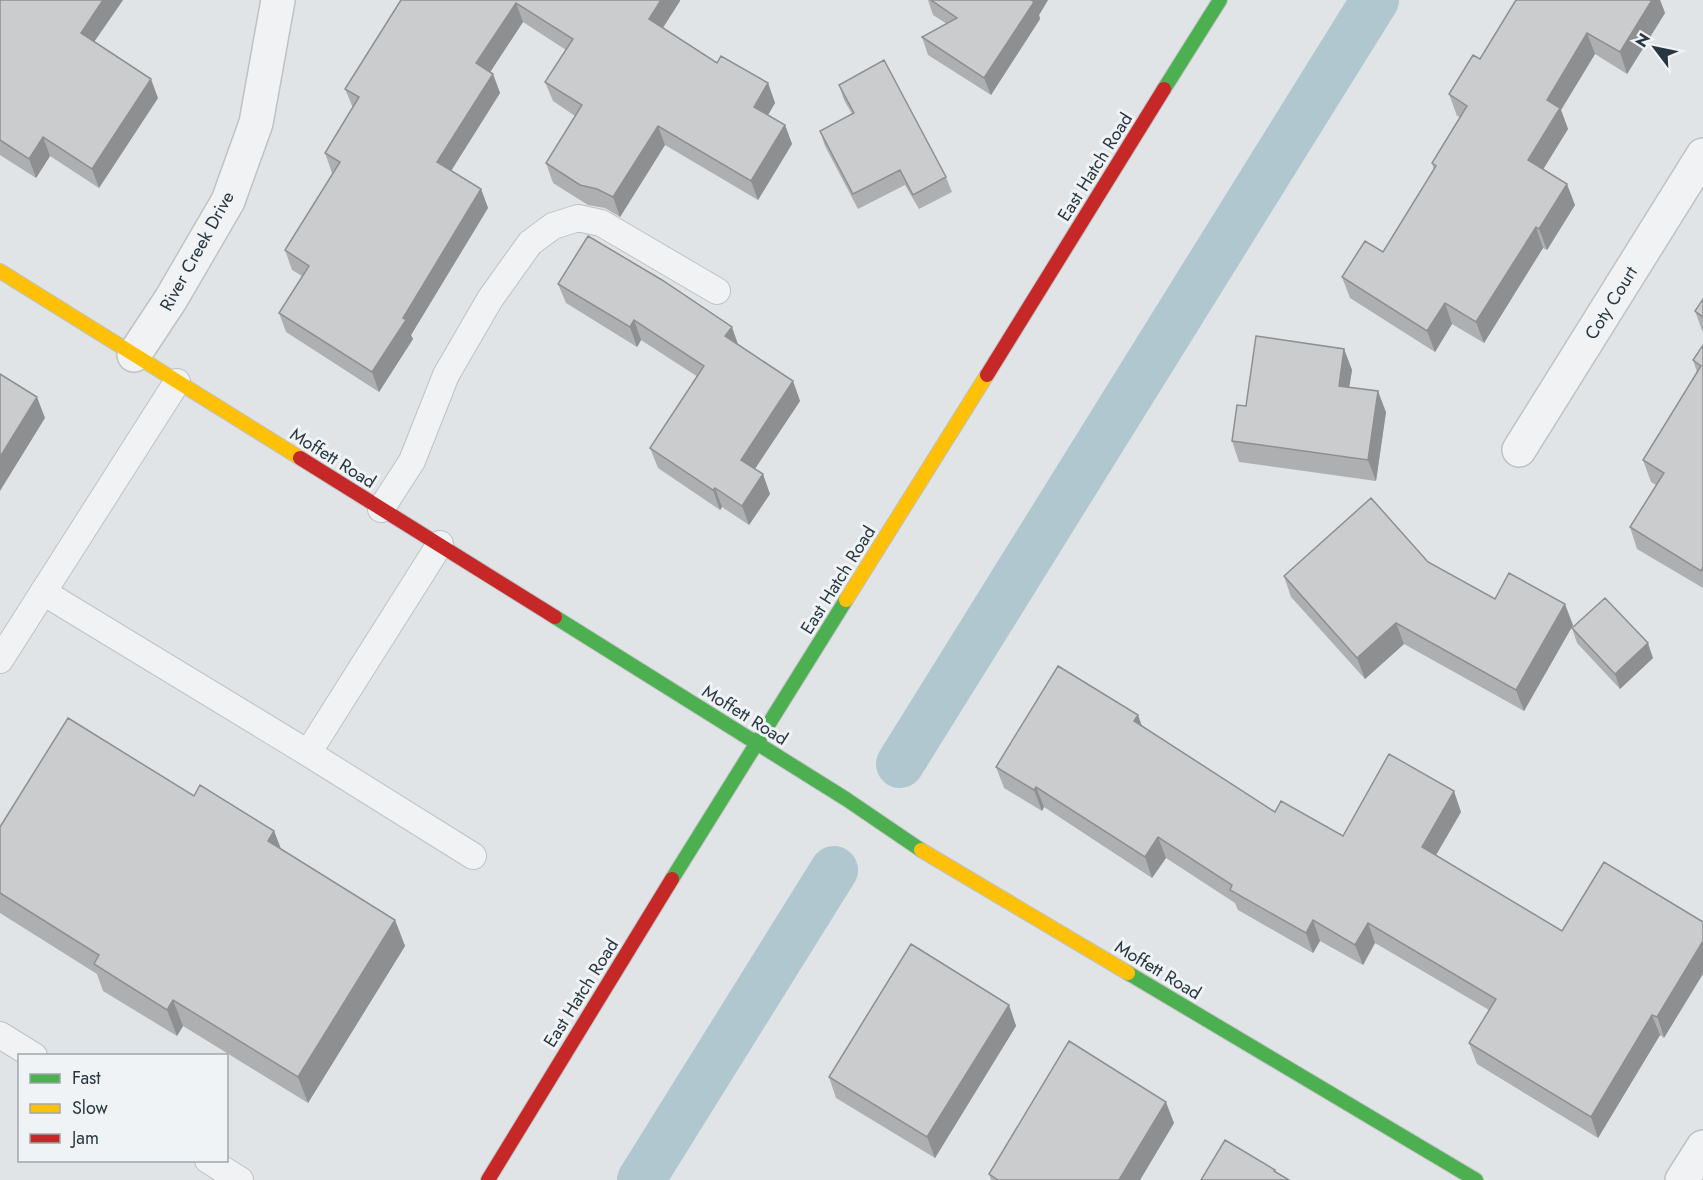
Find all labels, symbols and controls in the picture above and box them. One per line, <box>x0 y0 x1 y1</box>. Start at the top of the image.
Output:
north arrow <box>1625 18 1685 78</box>
text: N <box>1630 29 1656 52</box>
street label: East Hatch Road <box>1051 108 1139 226</box>
street label: River Creek Drive <box>153 186 241 316</box>
street label: Coty Court <box>1578 261 1644 345</box>
street label: Moffett Road <box>285 421 381 495</box>
street label: East Hatch Road <box>794 521 882 639</box>
street label: Moffett Road <box>697 678 793 752</box>
street label: East Hatch Road <box>537 934 625 1052</box>
street label: Moffett Road <box>1110 934 1206 1006</box>
legend <box>18 1054 228 1162</box>
text: Fast <box>72 1065 101 1091</box>
text: Slow <box>72 1095 109 1121</box>
text: Jam <box>70 1125 99 1151</box>

